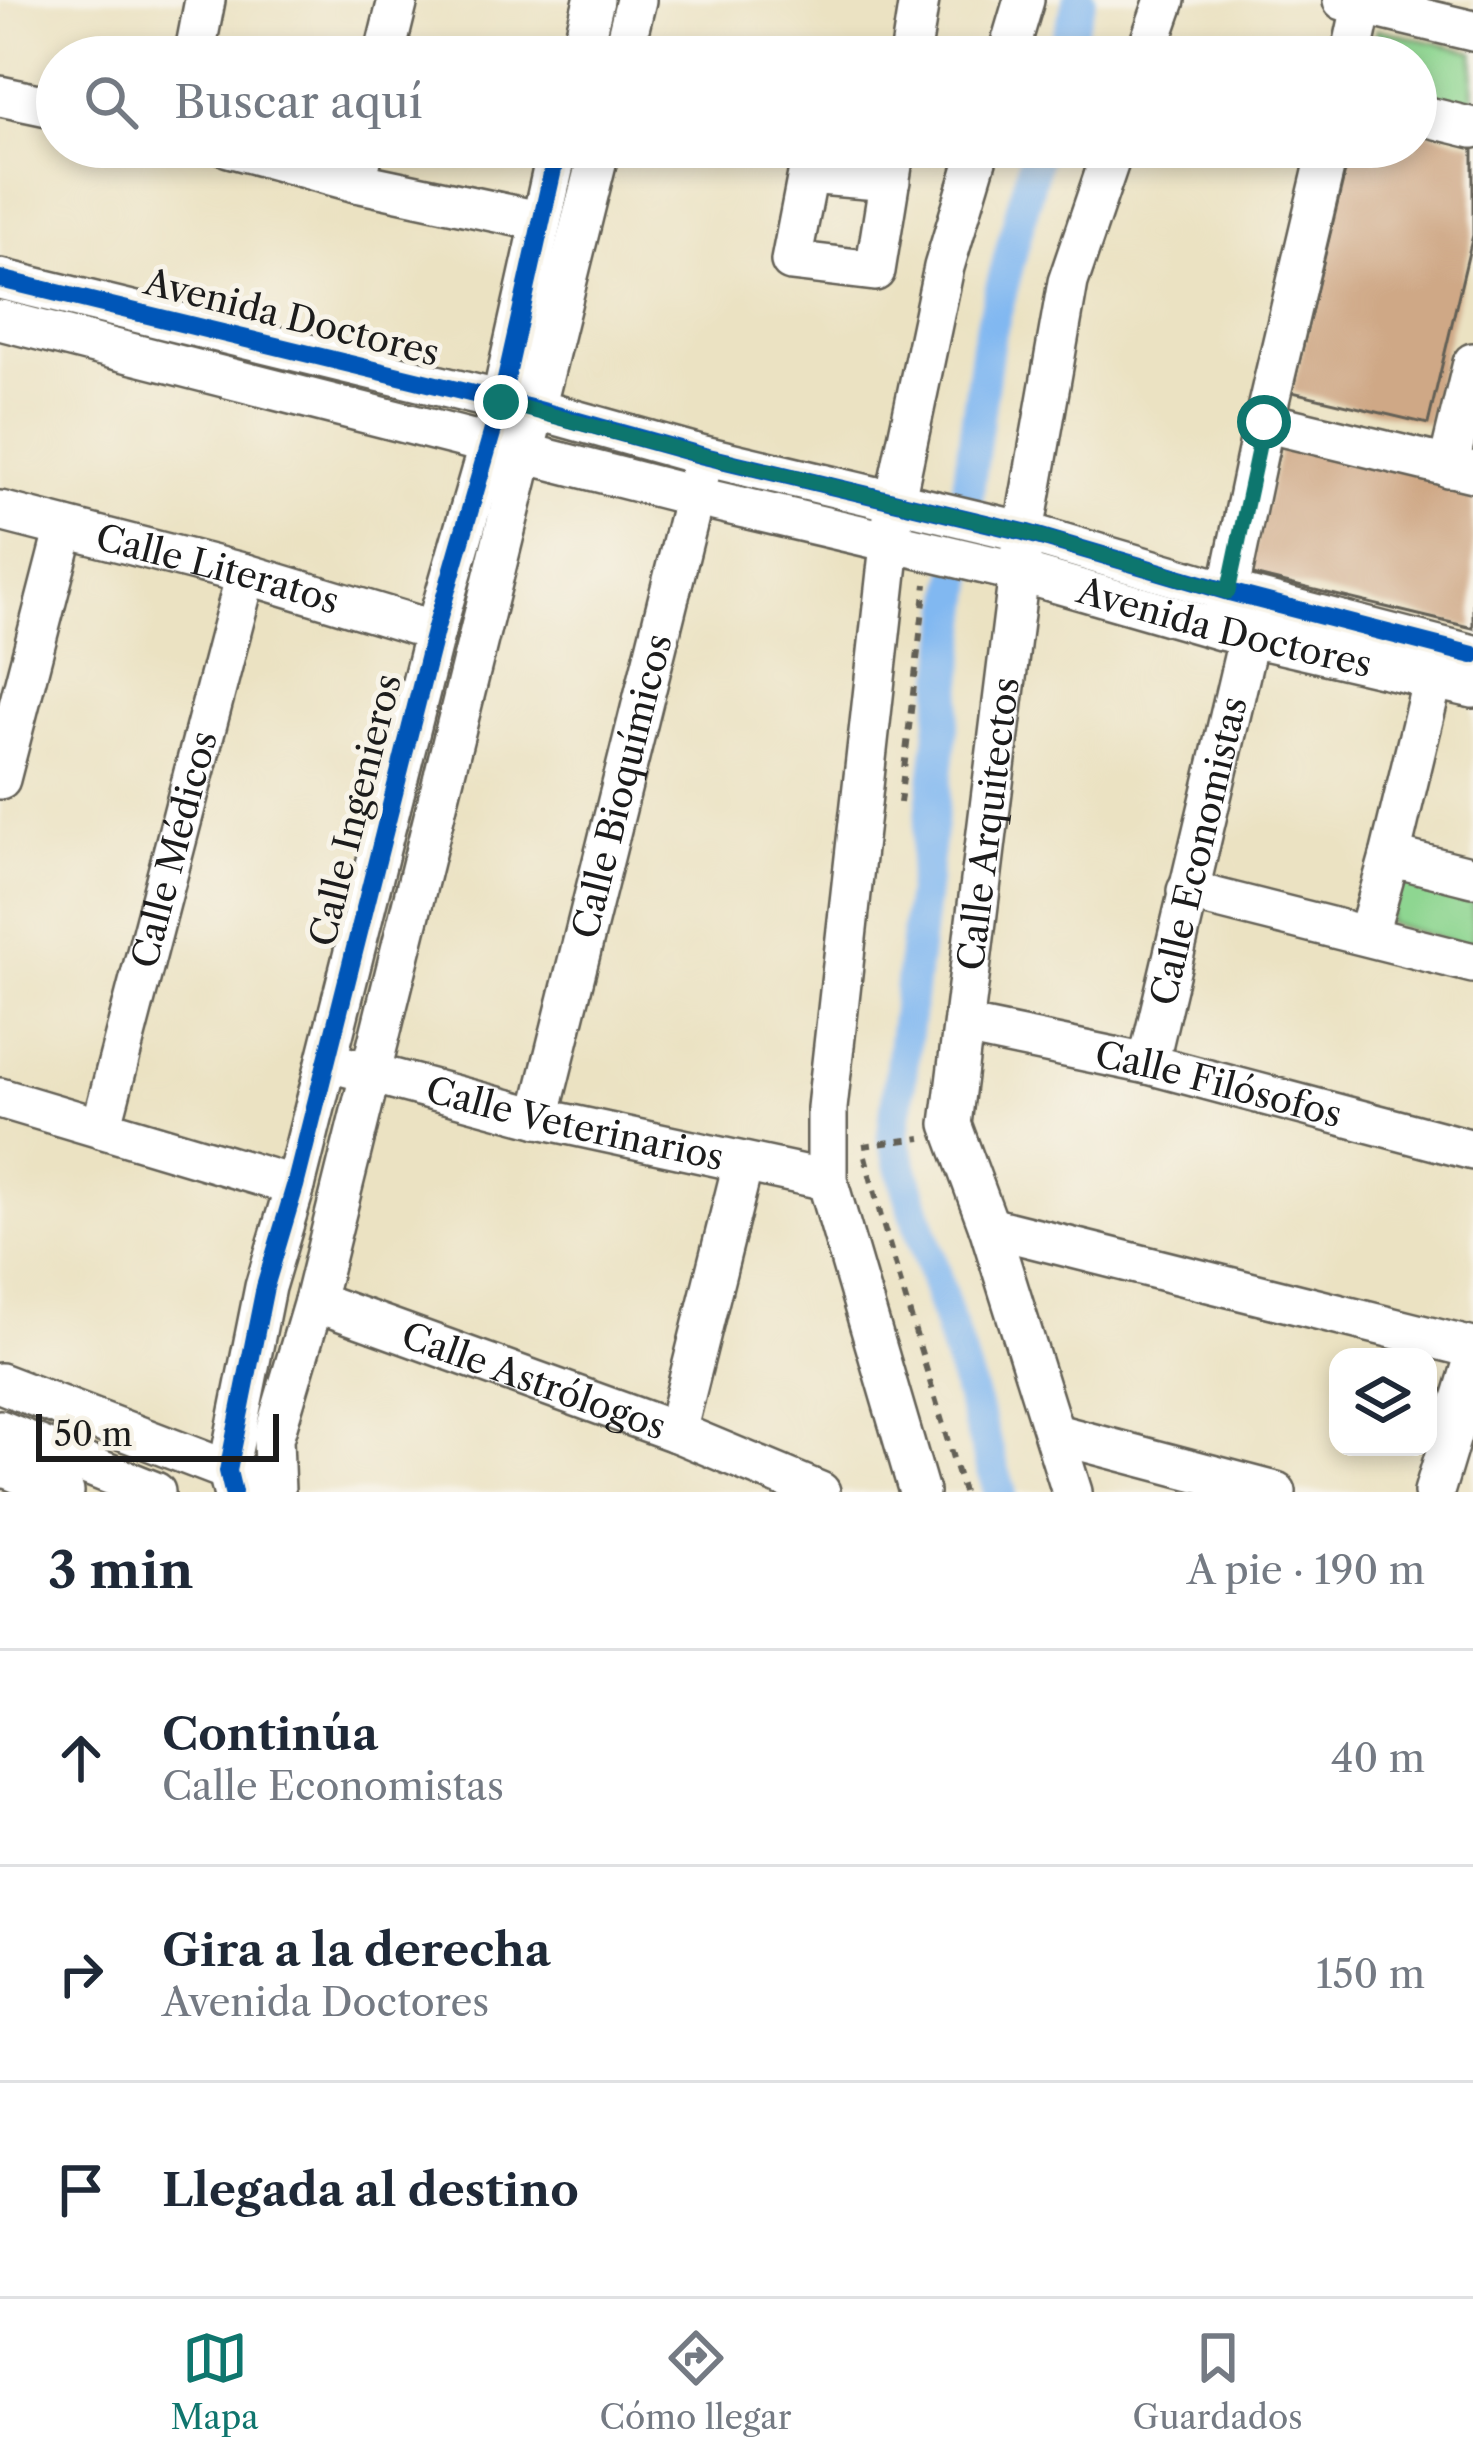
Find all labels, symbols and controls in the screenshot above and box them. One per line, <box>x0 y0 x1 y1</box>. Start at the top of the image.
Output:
search box <box>36 36 1437 168</box>
icon: search <box>78 69 144 135</box>
text: Buscar aquí <box>174 74 423 130</box>
street label: Avenida Doctores <box>139 259 444 375</box>
route end <box>474 375 528 429</box>
route start <box>1237 395 1291 449</box>
street label: Calle Literatos <box>91 515 344 623</box>
street label: Avenida Doctores <box>1072 568 1376 686</box>
street label: Calle Bioquímicos <box>563 629 681 943</box>
street label: Calle Ingenieros <box>300 669 410 951</box>
street label: Calle Arquitectos <box>948 675 1028 973</box>
street label: Calle Economistas <box>1141 692 1256 1010</box>
street label: Calle Médicos <box>122 726 226 973</box>
street label: Calle Filósofos <box>1091 1032 1347 1136</box>
street label: Calle Veterinarios <box>422 1067 728 1179</box>
street label: Calle Astrólogos <box>396 1313 672 1449</box>
map controls <box>1329 1348 1437 1456</box>
button: layers <box>1329 1348 1437 1456</box>
scale bar <box>36 1408 279 1461</box>
text: 50 m <box>54 1414 132 1455</box>
text: 3 min <box>48 1539 194 1601</box>
text: A pie · 190 m <box>1187 1546 1425 1594</box>
text: Continúa <box>162 1706 378 1762</box>
icon: ahead <box>48 1725 114 1791</box>
text: 40 m <box>1331 1734 1425 1782</box>
text: Calle Economistas <box>162 1762 504 1810</box>
text: Gira a la derecha <box>162 1922 551 1978</box>
icon: right <box>48 1941 114 2007</box>
text: 150 m <box>1316 1950 1425 1998</box>
text: Avenida Doctores <box>162 1978 489 2026</box>
icon: arrive <box>48 2157 114 2223</box>
text: Llegada al destino <box>162 2162 579 2218</box>
tab: Mapa <box>170 2325 259 2438</box>
tab: Cómo llegar <box>600 2325 792 2438</box>
tab: Guardados <box>1133 2325 1303 2438</box>

